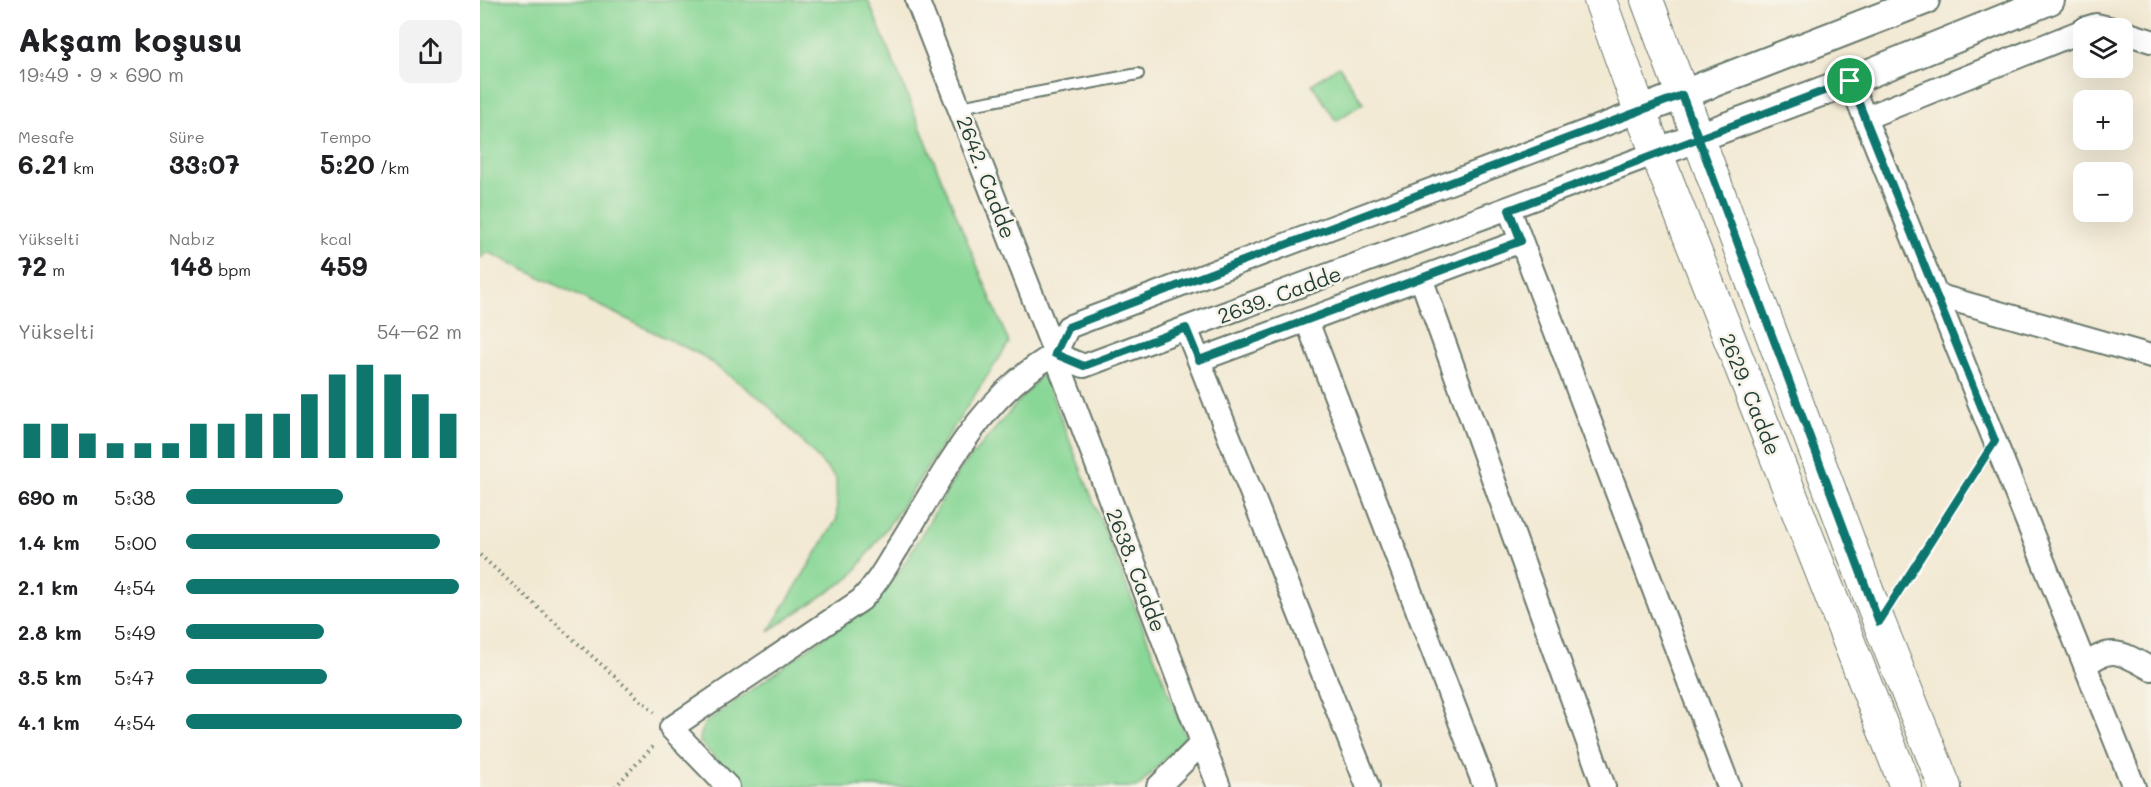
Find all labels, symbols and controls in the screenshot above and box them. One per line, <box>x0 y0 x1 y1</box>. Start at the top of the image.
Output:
text: Akşam koşusu <box>18 17 243 60</box>
map controls <box>2073 18 2133 222</box>
button: layers <box>2073 18 2133 78</box>
button: share <box>399 20 462 83</box>
pin <box>1824 55 1875 106</box>
text: 19:49 · 9 × 690 m <box>18 61 184 87</box>
icon: arrive <box>1833 64 1866 97</box>
button: + <box>2073 90 2133 150</box>
street label: 2642. Cadde <box>951 112 1023 242</box>
text: Mesafe <box>18 126 75 147</box>
text: Süre <box>169 126 205 147</box>
text: Tempo <box>320 126 371 147</box>
text: 6.21 <box>18 147 68 181</box>
text: 33:07 <box>169 147 240 181</box>
text: 5:20 <box>320 147 375 181</box>
text: km <box>68 157 94 178</box>
text: /km <box>375 157 409 178</box>
button: − <box>2073 162 2133 222</box>
text: Yükselti <box>18 228 79 249</box>
text: Nabız <box>169 228 215 249</box>
text: kcal <box>320 228 352 249</box>
text: 72 <box>18 249 47 283</box>
text: 148 <box>169 249 213 283</box>
text: 459 <box>320 249 367 283</box>
text: m <box>47 259 65 280</box>
text: bpm <box>213 259 251 280</box>
street label: 2639. Cadde <box>1213 259 1345 329</box>
text: Yükselti <box>18 318 95 344</box>
text: 54–62 m <box>377 318 462 344</box>
street label: 2629. Cadde <box>1714 329 1788 459</box>
text: 690 m <box>18 484 78 510</box>
text: 5:38 <box>114 484 156 510</box>
street label: 2638. Cadde <box>1101 504 1173 636</box>
text: 1.4 km <box>18 529 80 555</box>
text: 5:00 <box>114 529 157 555</box>
text: 2.1 km <box>18 574 78 600</box>
text: 4:54 <box>114 574 155 600</box>
text: 2.8 km <box>18 619 82 645</box>
text: 5:49 <box>114 619 155 645</box>
text: 3.5 km <box>18 664 82 690</box>
text: 5:47 <box>114 664 155 690</box>
text: 4.1 km <box>18 709 80 735</box>
text: 4:54 <box>114 709 155 735</box>

